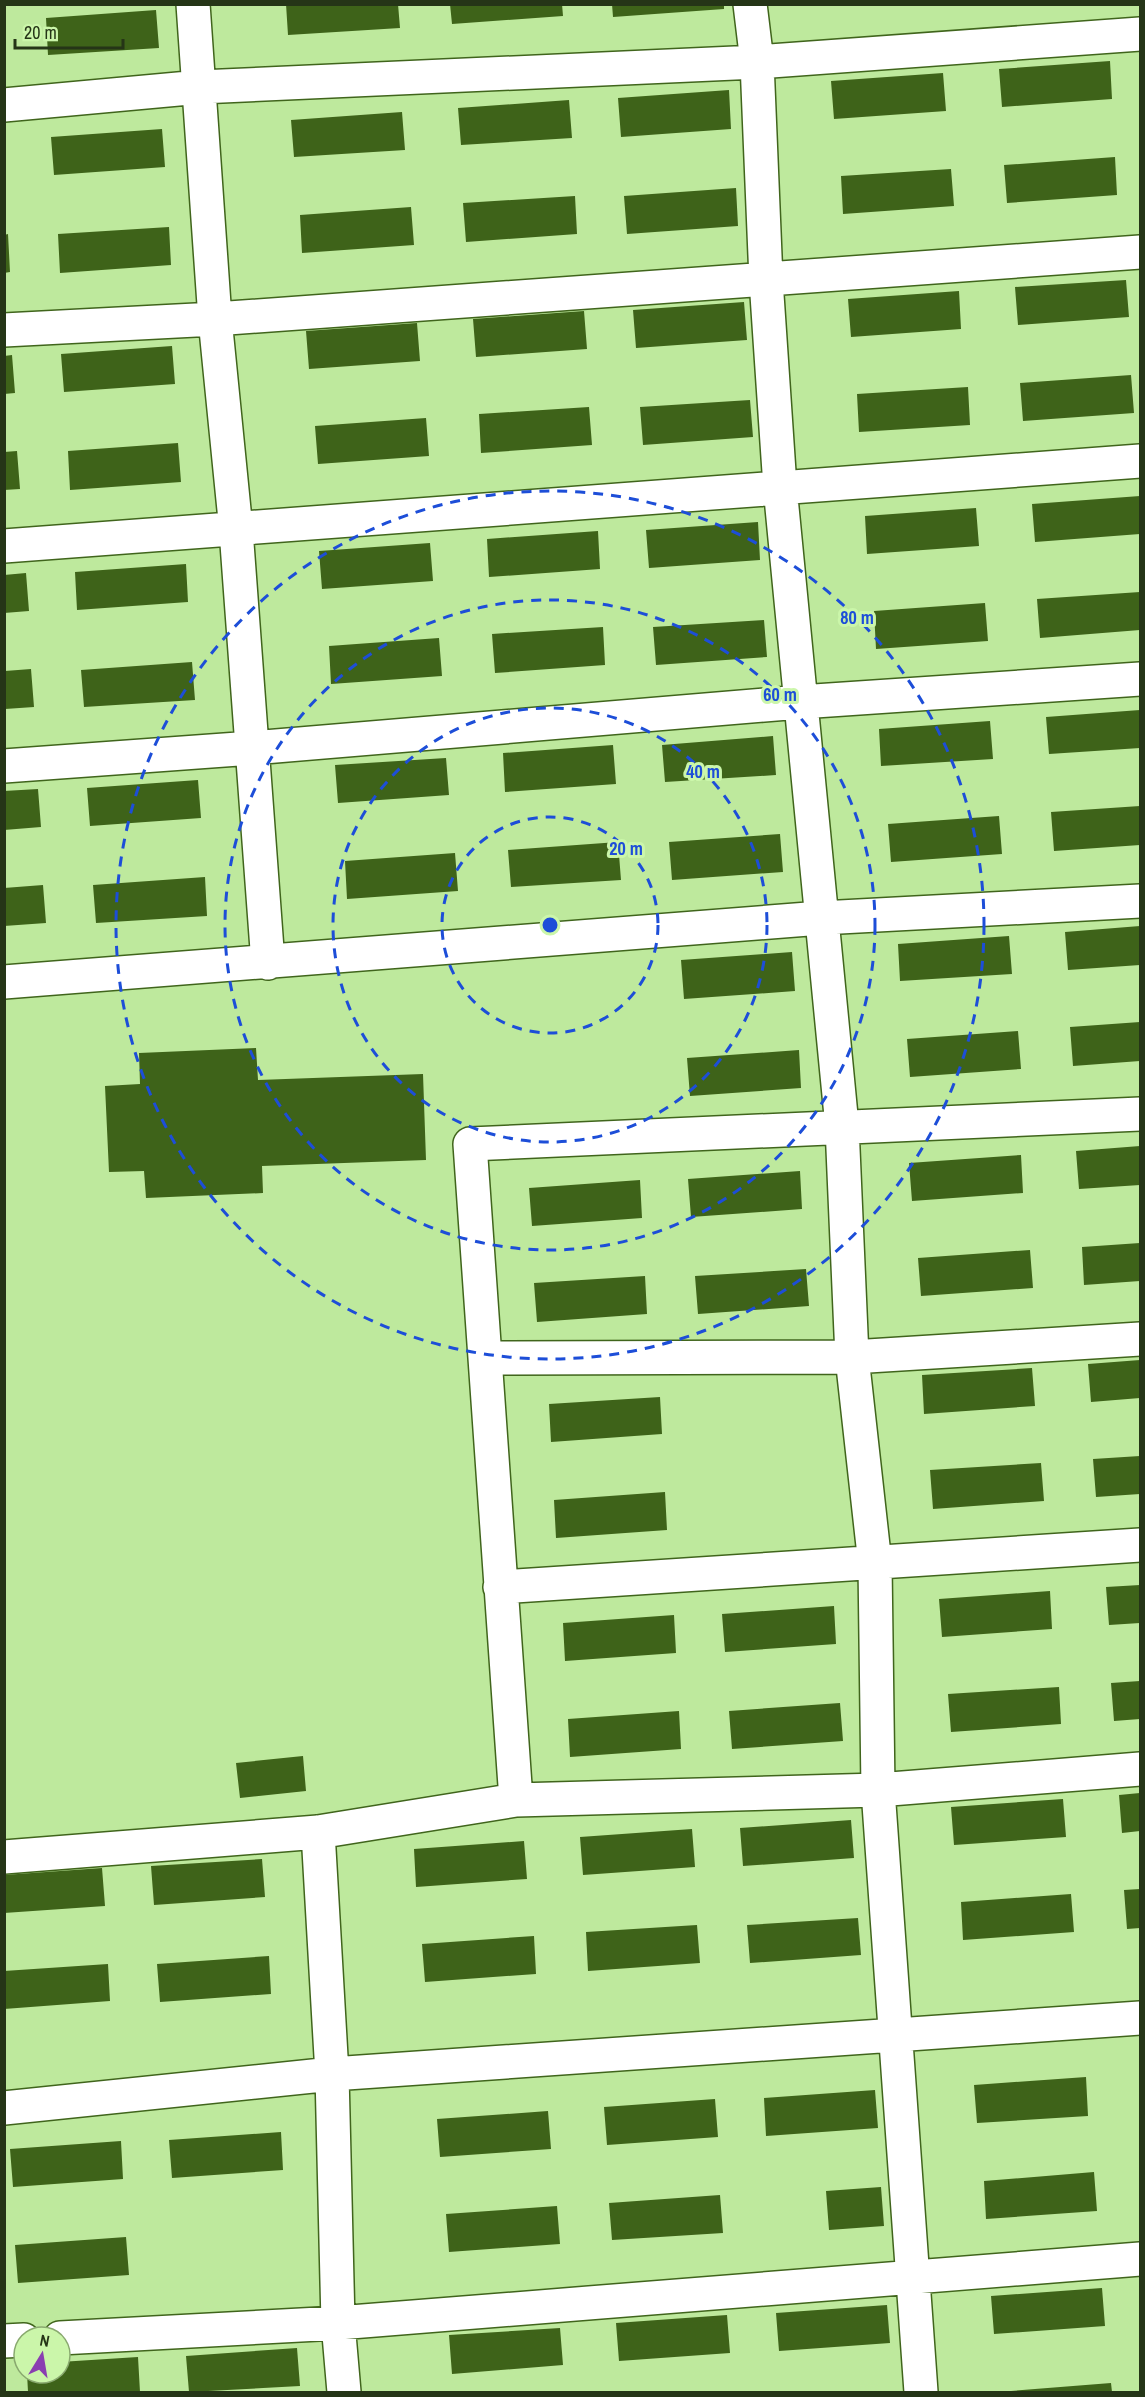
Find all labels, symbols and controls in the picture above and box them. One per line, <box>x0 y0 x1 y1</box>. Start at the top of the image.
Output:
scale bar <box>15 12 123 50</box>
text: 20 m <box>24 20 57 45</box>
text: 80 m <box>840 605 874 630</box>
text: 60 m <box>763 682 797 707</box>
text: 40 m <box>686 759 720 784</box>
text: 20 m <box>609 836 643 861</box>
centre of rings <box>540 915 560 935</box>
north arrow <box>12 2325 72 2385</box>
text: N <box>38 2329 52 2352</box>

